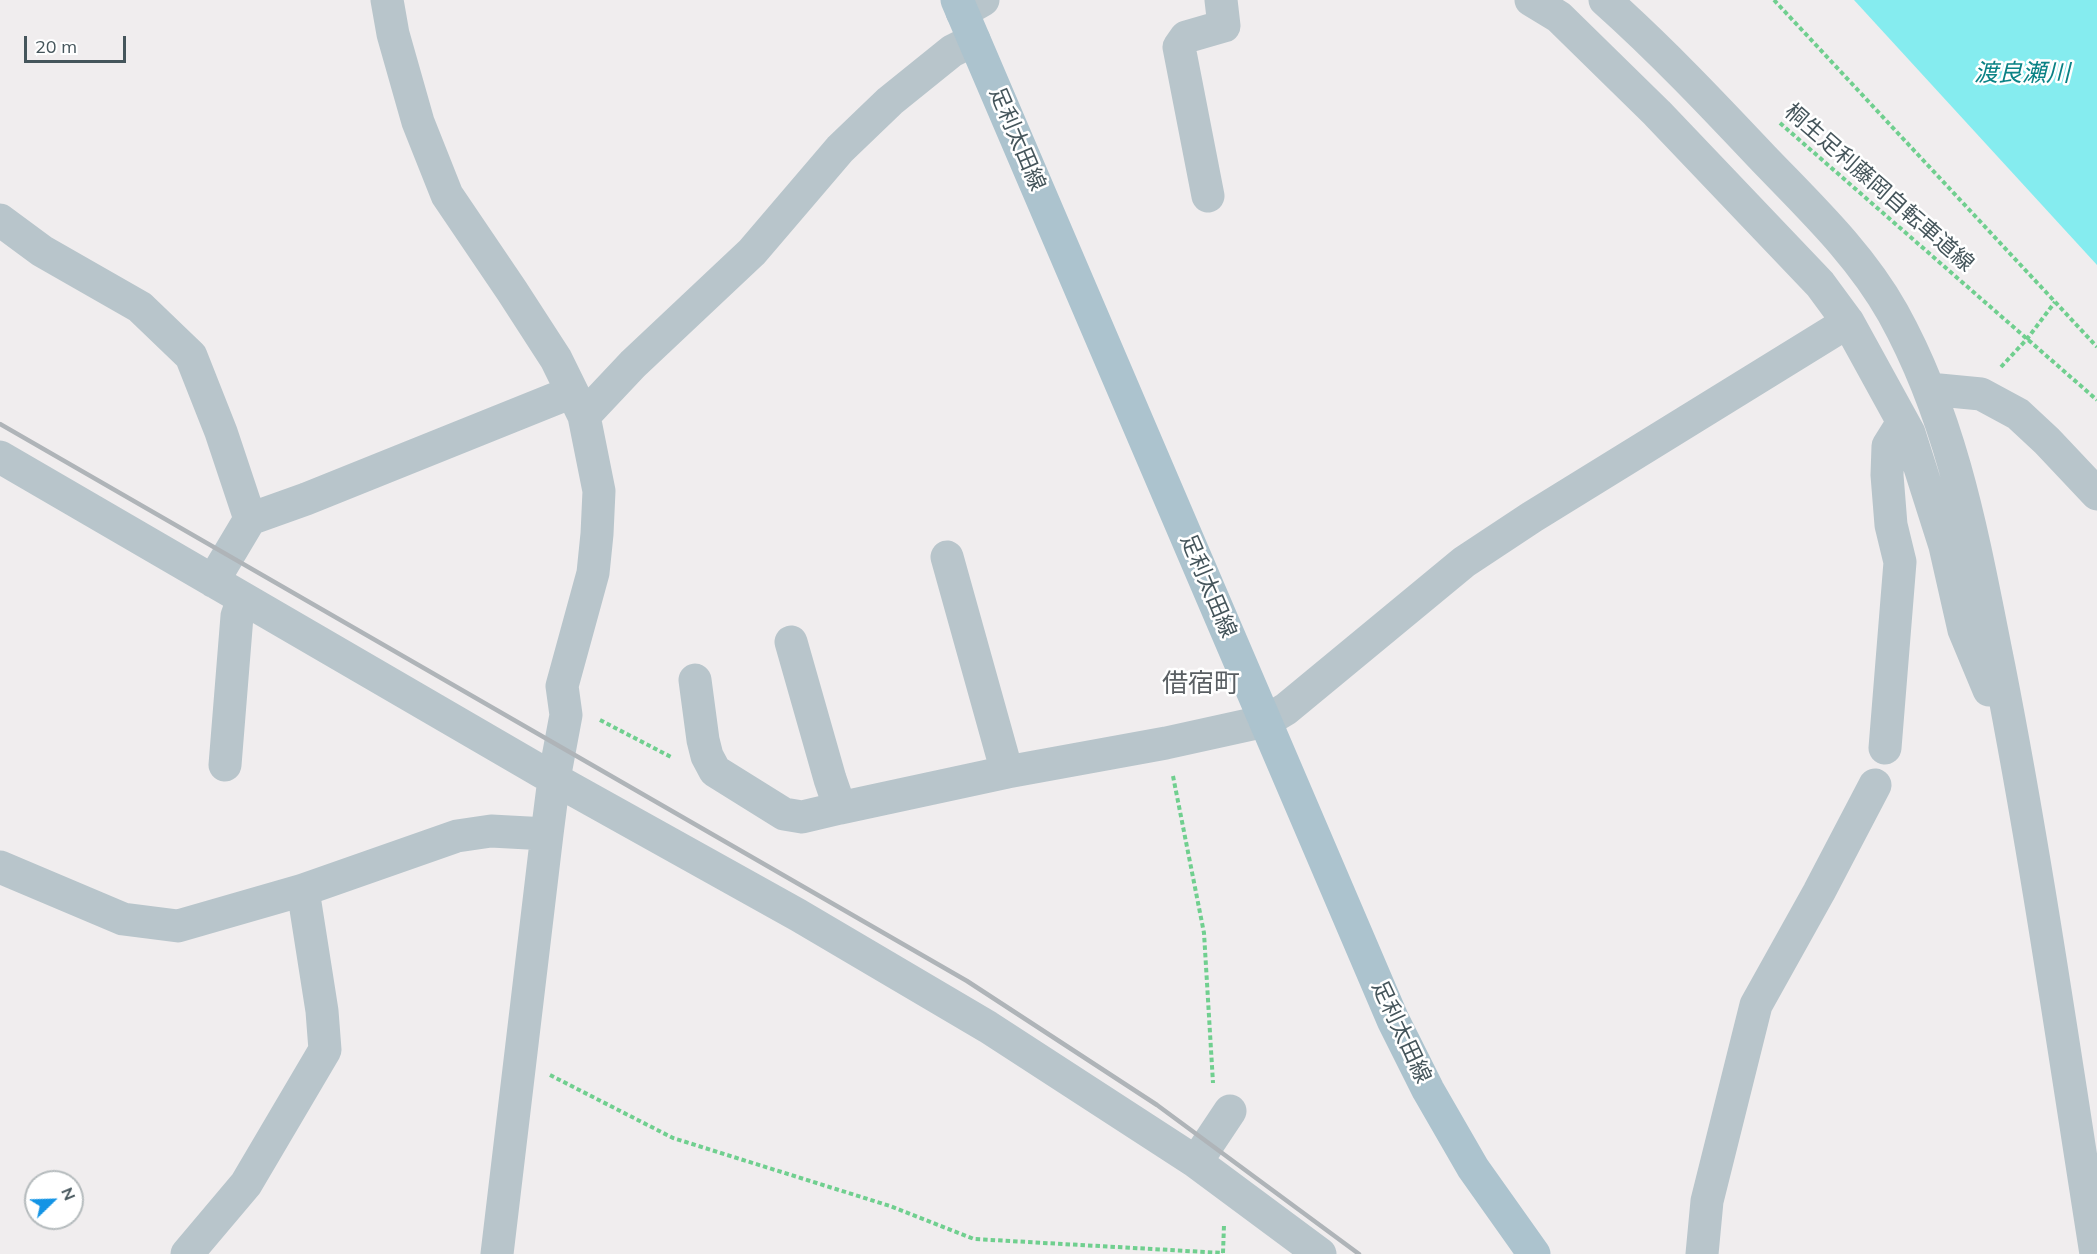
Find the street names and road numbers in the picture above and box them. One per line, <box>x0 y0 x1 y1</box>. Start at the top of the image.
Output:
street label: 足利太田線 <box>983 83 1051 195</box>
street label: 桐生足利藤岡自転車道線 <box>1779 99 1979 277</box>
street label: 足利太田線 <box>1174 530 1242 642</box>
street label: 足利太田線 <box>1366 977 1436 1087</box>

